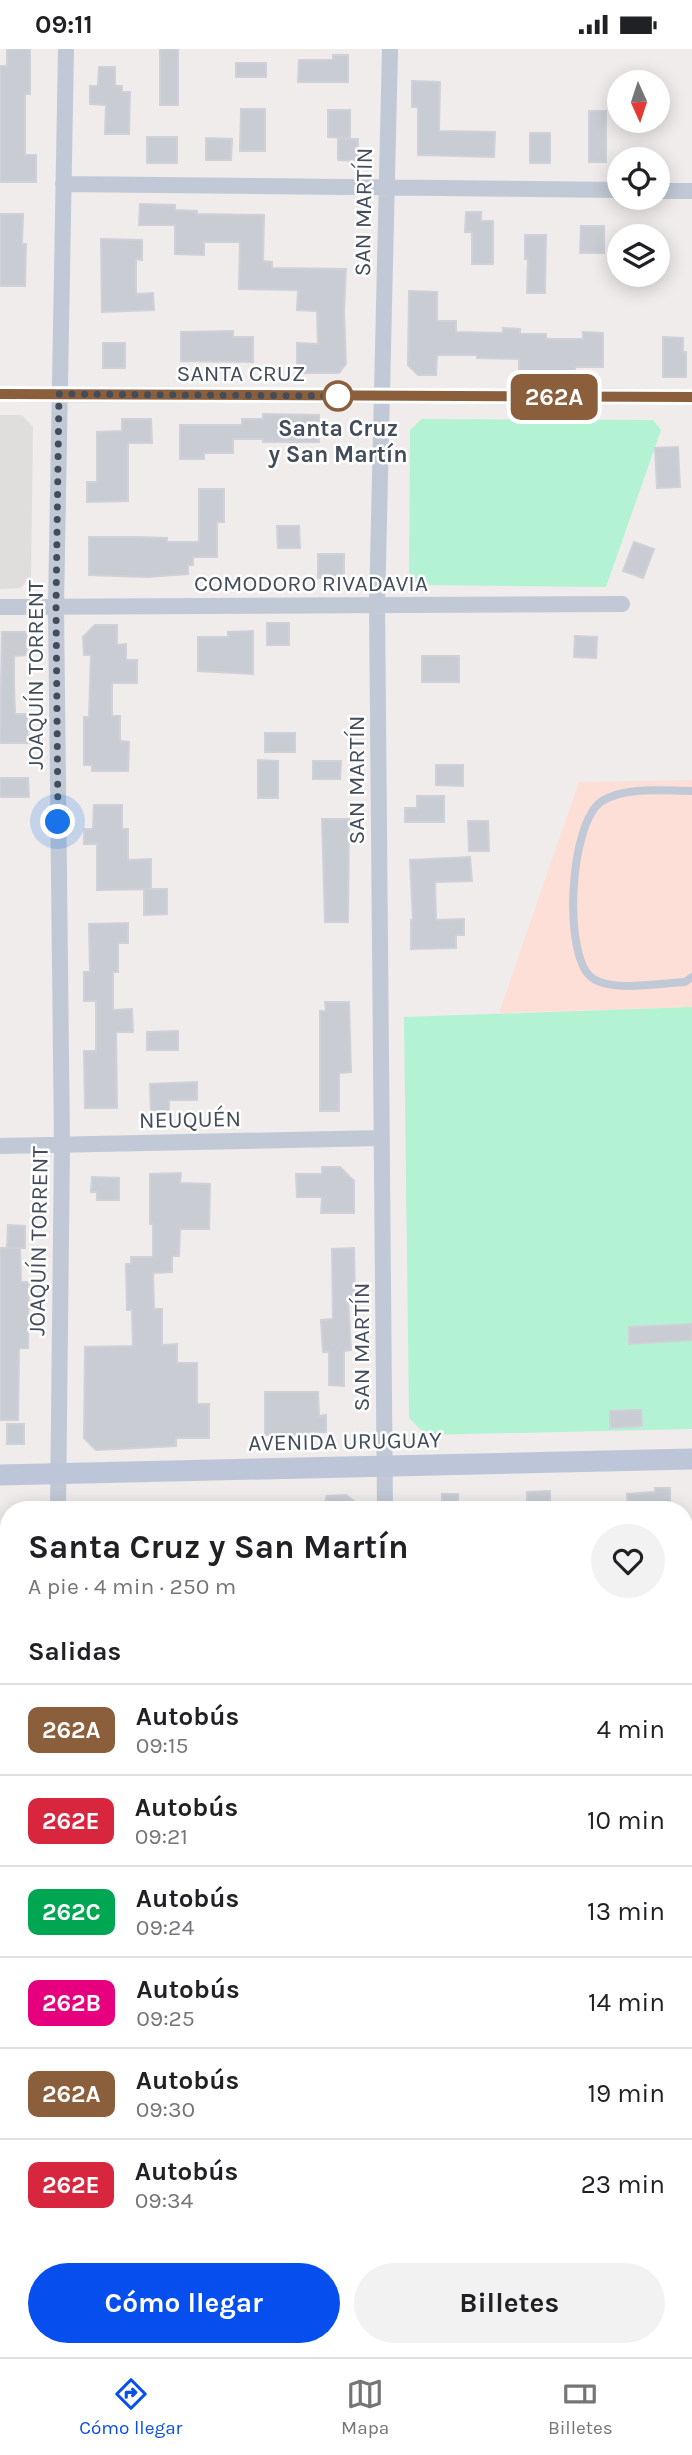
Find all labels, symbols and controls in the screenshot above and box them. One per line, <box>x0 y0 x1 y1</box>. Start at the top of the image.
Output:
text: 09:11 <box>35 9 93 40</box>
north arrow <box>607 70 670 133</box>
map controls <box>607 70 670 287</box>
street label: SAN MARTÍN <box>349 147 378 277</box>
button: locate <box>607 147 670 210</box>
button: layers <box>607 224 670 287</box>
street label: SANTA CRUZ <box>177 360 305 387</box>
line badge: 262A <box>505 374 603 420</box>
marker: Santa Cruz y San Martín <box>323 381 353 411</box>
text: 262A <box>525 383 583 411</box>
place label: Santa Cruz y San Martín <box>268 415 408 468</box>
street label: COMODORO RIVADAVIA <box>194 570 428 597</box>
street label: JOAQUÍN TORRENT <box>22 580 49 770</box>
street label: SAN MARTÍN <box>343 716 370 844</box>
your location <box>40 804 75 839</box>
street label: NEUQUÉN <box>139 1105 241 1134</box>
street label: JOAQUÍN TORRENT <box>23 1145 54 1336</box>
street label: SAN MARTÍN <box>348 1283 375 1411</box>
street label: AVENIDA URUGUAY <box>248 1426 442 1457</box>
button: heart <box>591 1524 665 1598</box>
text: Santa Cruz y San Martín <box>28 1528 409 1566</box>
text: A pie · 4 min · 250 m <box>28 1573 236 1600</box>
text: Salidas <box>28 1636 121 1667</box>
text: Autobús <box>136 1701 239 1732</box>
text: 4 min <box>597 1714 665 1745</box>
text: 262A <box>42 1716 101 1744</box>
text: 09:15 <box>136 1732 189 1759</box>
text: Autobús <box>135 1792 238 1823</box>
text: 10 min <box>587 1805 665 1836</box>
text: 262E <box>42 1807 100 1835</box>
text: 09:21 <box>135 1823 188 1850</box>
text: Autobús <box>136 1883 239 1914</box>
text: 13 min <box>587 1896 665 1927</box>
text: 262C <box>42 1898 101 1926</box>
text: 09:24 <box>136 1914 194 1941</box>
text: Autobús <box>136 1974 240 2005</box>
text: 14 min <box>588 1987 665 2018</box>
text: 262B <box>42 1989 101 2017</box>
text: 09:25 <box>136 2005 195 2032</box>
text: Autobús <box>136 2065 239 2096</box>
text: 19 min <box>587 2078 665 2109</box>
text: 262A <box>42 2080 101 2108</box>
text: 09:30 <box>136 2096 195 2123</box>
text: Autobús <box>135 2156 238 2187</box>
text: 23 min <box>581 2169 665 2200</box>
text: 262E <box>42 2171 100 2199</box>
text: 09:34 <box>135 2187 193 2214</box>
button: Cómo llegar <box>28 2263 340 2343</box>
button: Billetes <box>354 2263 665 2343</box>
tab: Cómo llegar <box>79 2375 182 2439</box>
tab: Mapa <box>341 2375 389 2439</box>
tab: Billetes <box>548 2375 613 2439</box>

